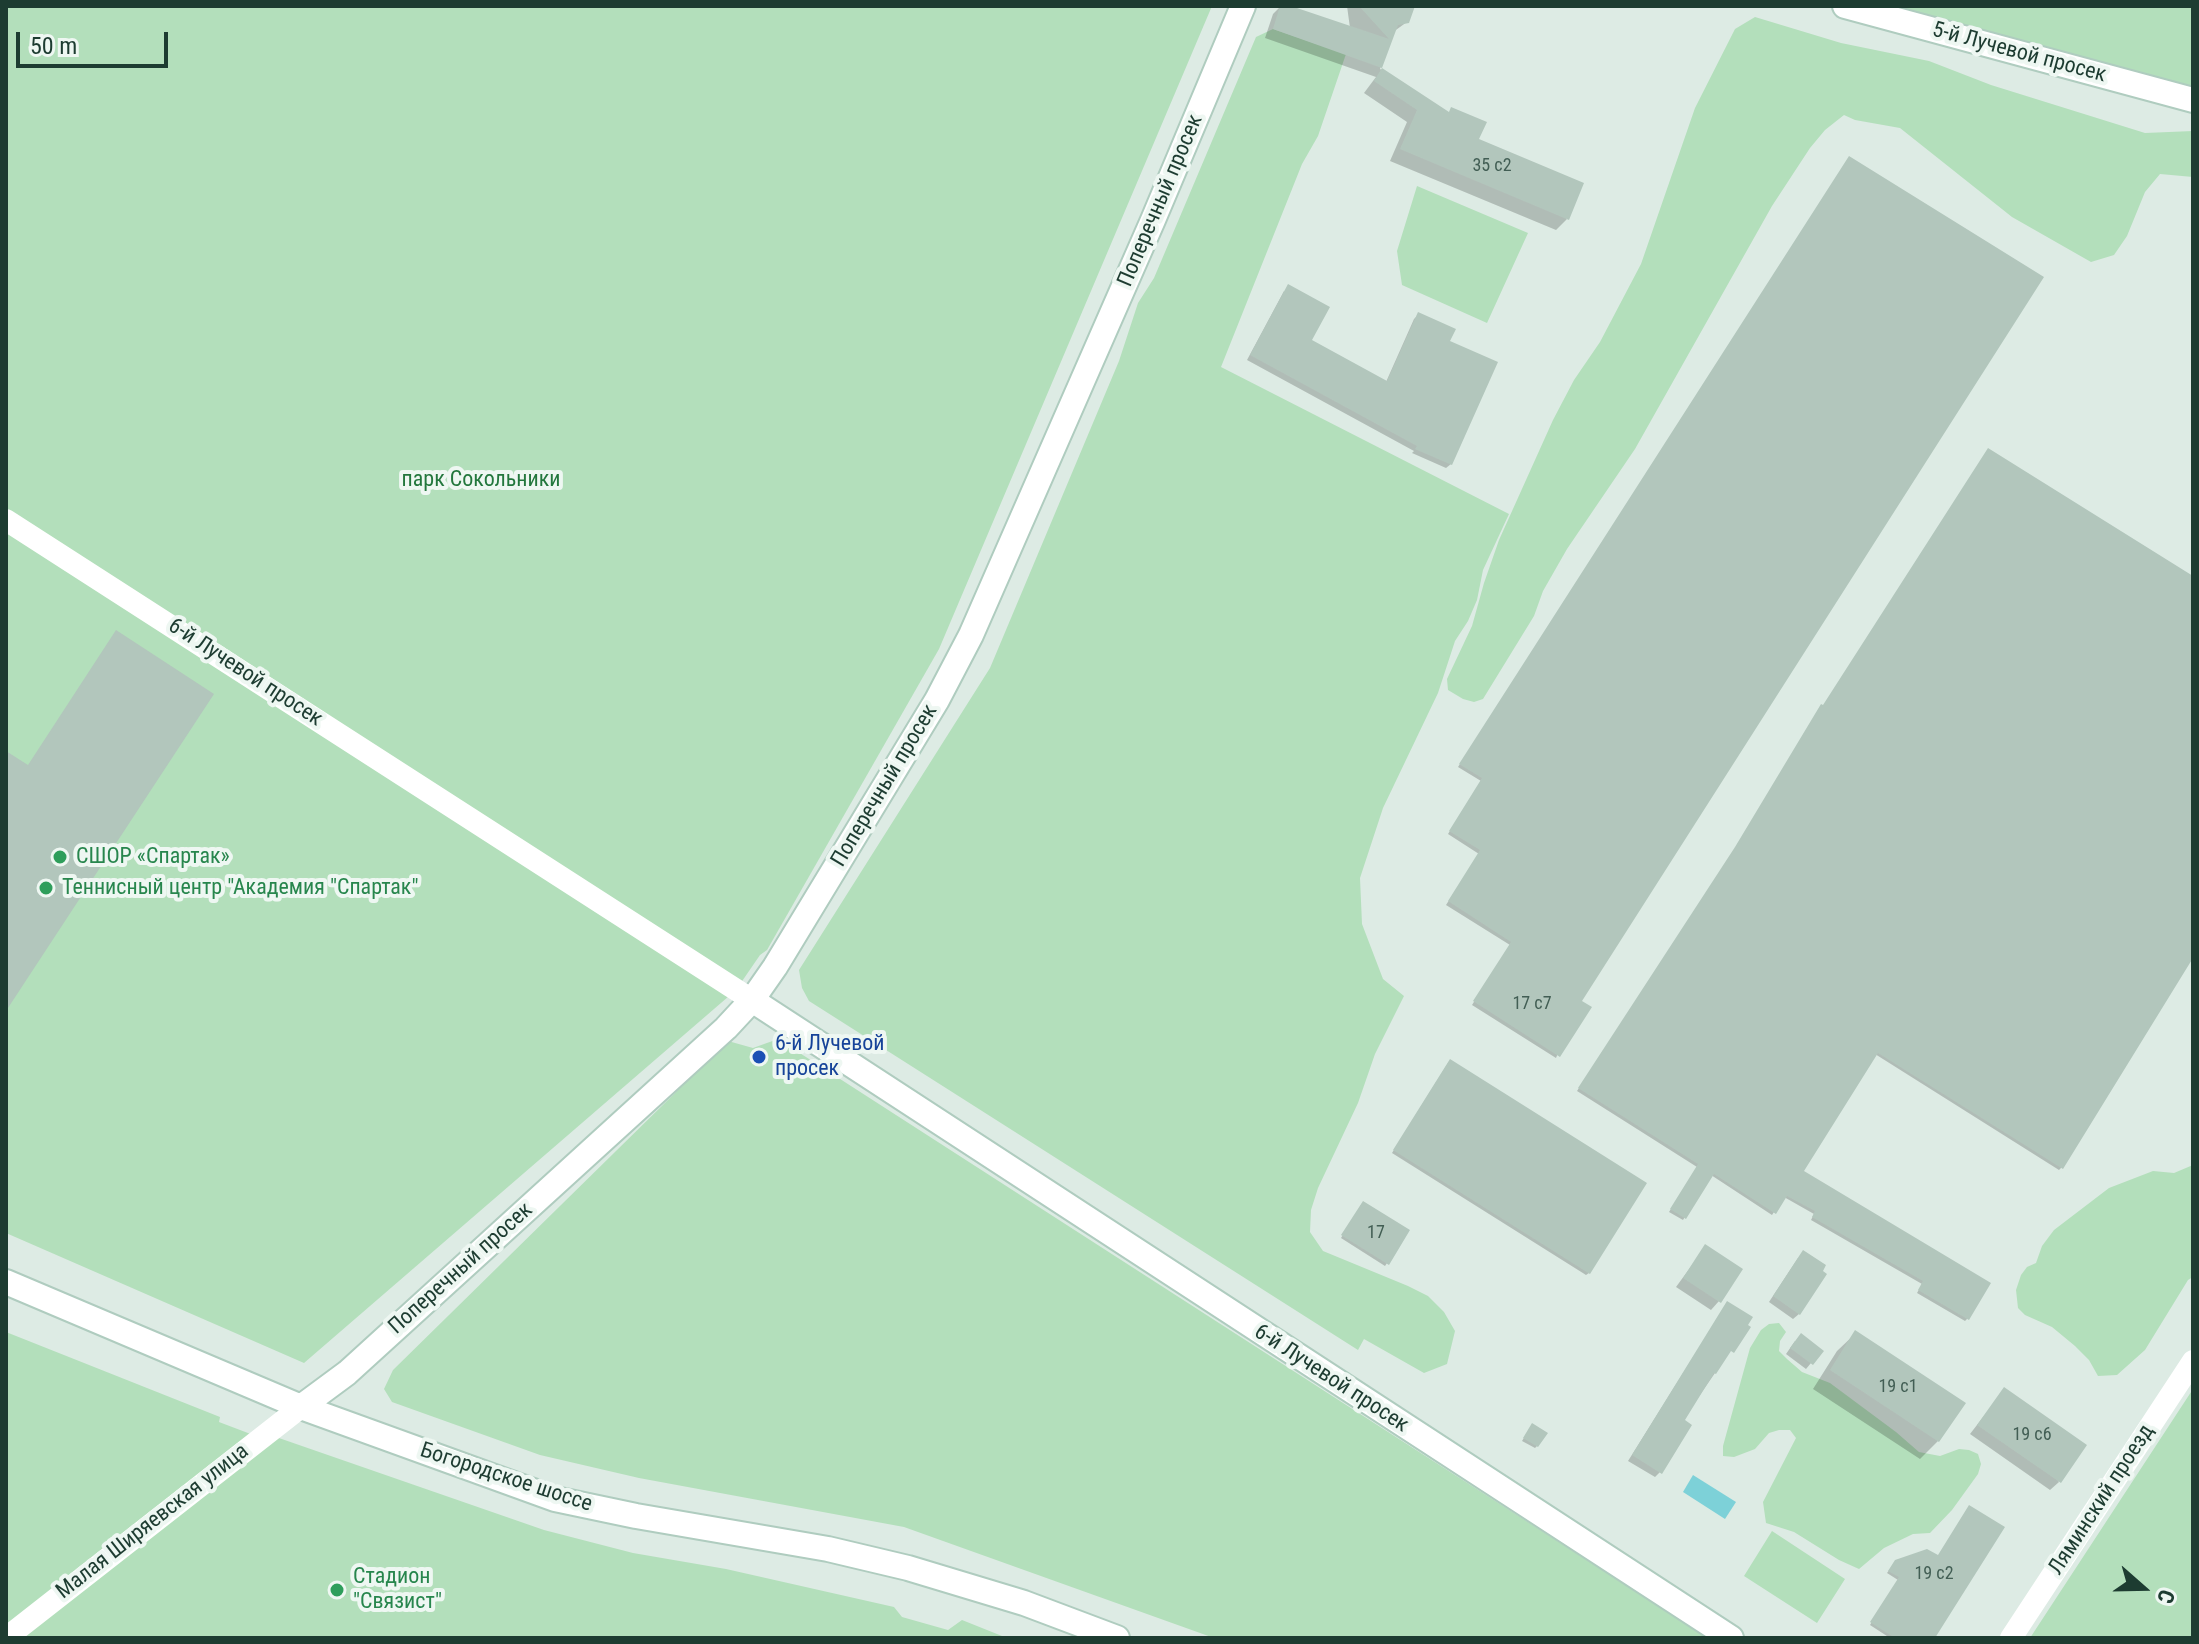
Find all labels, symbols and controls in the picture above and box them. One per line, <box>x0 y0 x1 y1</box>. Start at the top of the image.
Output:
scale bar <box>20 16 172 66</box>
street label: 5-й Лучевой просек <box>1929 17 2109 89</box>
text: 50 m <box>30 32 77 60</box>
street label: Поперечный просек <box>1113 111 1209 291</box>
house number: 35 с2 <box>1472 155 1512 177</box>
park label: парк Сокольники <box>402 467 560 493</box>
street label: 6-й Лучевой просек <box>163 613 327 733</box>
street label: Поперечный просек <box>826 700 944 872</box>
place label: СШОР «Спартак» <box>76 844 230 870</box>
marker: СШОР «Спартак» <box>51 848 69 866</box>
place label: Теннисный центр "Академия "Спартак" <box>62 875 418 901</box>
marker: Теннисный центр "Академия "Спартак" <box>37 879 55 897</box>
house number: 17 с7 <box>1512 993 1552 1015</box>
place label: 6-й Лучевой просек <box>775 1031 884 1082</box>
marker: 6-й Лучевой просек <box>750 1048 768 1066</box>
street label: Поперечный просек <box>384 1197 538 1341</box>
house number: 17 <box>1367 1222 1385 1244</box>
street label: 6-й Лучевой просек <box>1249 1319 1413 1439</box>
house number: 19 с1 <box>1878 1376 1918 1398</box>
street label: Ляминский проезд <box>2044 1420 2160 1580</box>
house number: 19 с6 <box>2012 1424 2052 1446</box>
street label: Богородское шоссе <box>417 1438 595 1518</box>
street label: Малая Ширяевская улица <box>52 1439 254 1605</box>
north arrow <box>2103 1548 2183 1628</box>
house number: 19 с2 <box>1914 1563 1954 1585</box>
place label: Стадион "Связист" <box>353 1564 442 1616</box>
marker: Стадион "Связист" <box>328 1581 346 1599</box>
text: С <box>2152 1586 2180 1607</box>

